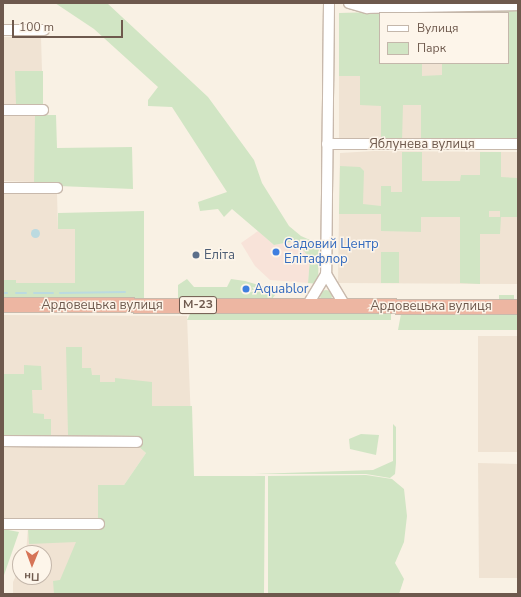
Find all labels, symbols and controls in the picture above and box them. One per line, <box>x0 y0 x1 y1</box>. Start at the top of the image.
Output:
scale bar <box>14 12 125 38</box>
legend <box>379 12 509 64</box>
text: 100 m <box>19 19 54 35</box>
text: Вулиця <box>417 20 459 36</box>
text: Парк <box>417 40 446 56</box>
street label: Яблунева вулиця <box>369 136 475 152</box>
place label: Садовий Центр Елітафлор <box>284 237 379 268</box>
place label: Еліта <box>204 247 235 263</box>
marker: Садовий Центр Елітафлор <box>271 247 281 257</box>
marker: Еліта <box>191 250 201 260</box>
place label: Aquablor <box>254 281 308 297</box>
marker: Aquablor <box>241 284 251 294</box>
road number: М-23 <box>178 295 218 315</box>
street label: Ардовецька вулиця <box>41 297 163 313</box>
street label: Ардовецька вулиця <box>370 298 492 314</box>
north arrow <box>12 545 52 585</box>
text: Пн <box>24 569 39 584</box>

